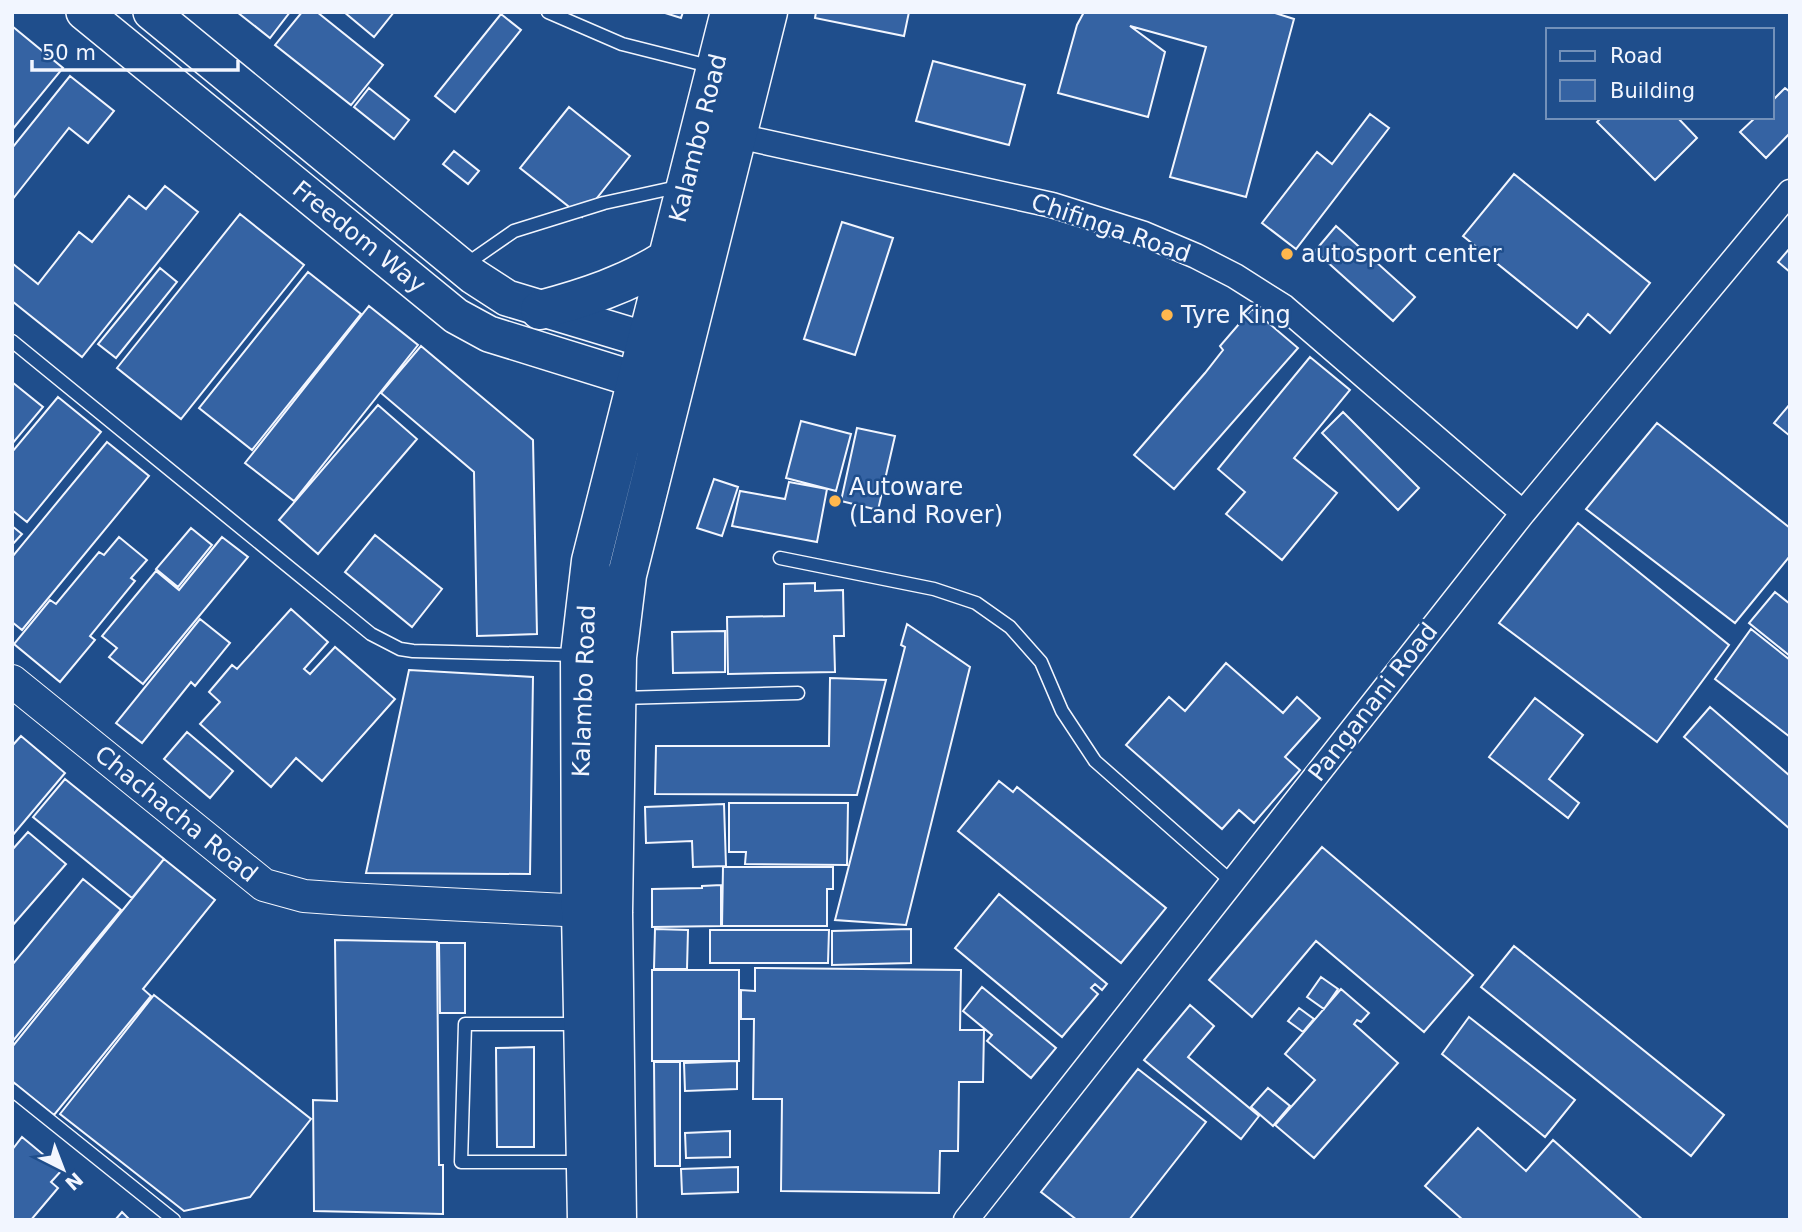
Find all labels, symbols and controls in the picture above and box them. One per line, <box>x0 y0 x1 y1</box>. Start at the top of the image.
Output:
scale bar <box>32 28 238 72</box>
legend <box>1546 28 1774 119</box>
text: 50 m <box>42 41 96 65</box>
text: Road <box>1610 44 1663 68</box>
street label: Kalambo Road <box>664 51 732 225</box>
text: Building <box>1610 79 1695 103</box>
street label: Freedom Way <box>287 175 431 299</box>
street label: Chifinga Road <box>1028 188 1194 268</box>
place label: autosport center <box>1301 240 1502 268</box>
marker: autosport center <box>1279 246 1295 262</box>
place label: Tyre King <box>1180 301 1291 329</box>
marker: Tyre King <box>1159 307 1175 323</box>
place label: Autoware (Land Rover) <box>849 473 1003 529</box>
marker: Autoware (Land Rover) <box>827 493 843 509</box>
street label: Kalambo Road <box>567 604 601 778</box>
street label: Panganani Road <box>1303 617 1443 787</box>
street label: Chachacha Road <box>89 740 263 888</box>
north arrow <box>28 1134 98 1204</box>
text: N <box>61 1168 88 1195</box>

